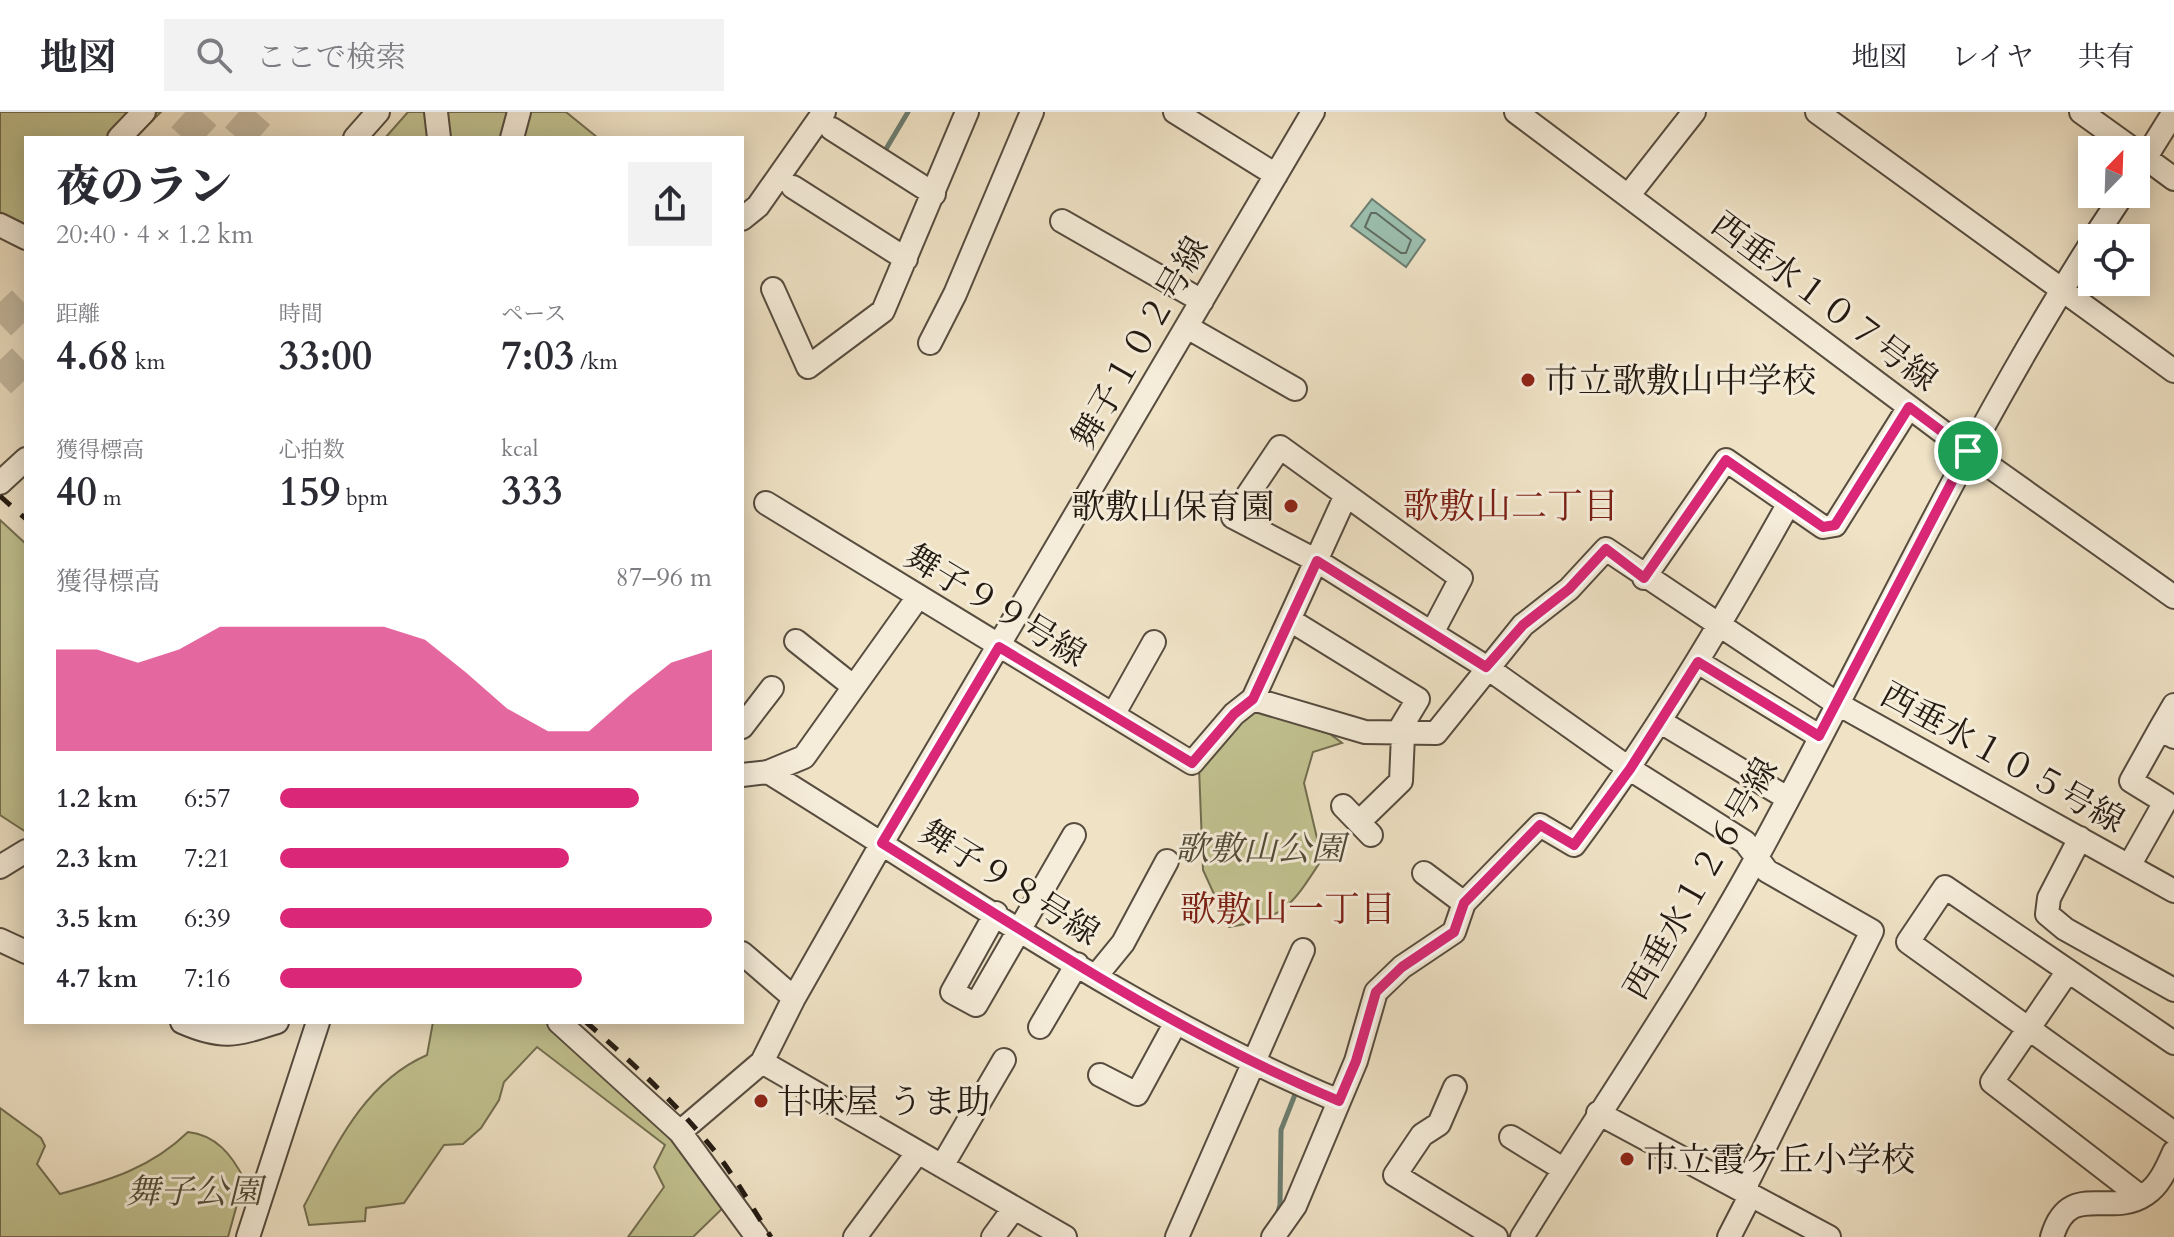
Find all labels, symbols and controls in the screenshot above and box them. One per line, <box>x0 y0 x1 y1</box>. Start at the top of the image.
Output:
search box <box>164 19 724 91</box>
text: 地図 <box>40 32 116 84</box>
icon: search <box>192 33 236 77</box>
text: ここで検索 <box>256 37 406 78</box>
text: 地図 <box>1851 38 1907 76</box>
text: レイヤ <box>1951 38 2034 76</box>
text: 共有 <box>2078 38 2134 76</box>
north arrow <box>2078 136 2150 208</box>
map controls <box>2078 136 2150 296</box>
text: 夜のラン <box>56 157 232 217</box>
button: share <box>628 162 712 246</box>
street label: 西垂水１０７号線 <box>1702 202 1947 402</box>
text: 20:40 · 4 × 1.2 km <box>56 217 253 252</box>
button: locate <box>2078 224 2150 296</box>
street label: 舞子１０２号線 <box>1060 228 1219 457</box>
text: 距離 <box>56 299 100 329</box>
text: 時間 <box>279 299 323 329</box>
text: ペース <box>501 299 566 329</box>
text: 4.68 <box>56 329 129 384</box>
text: 33:00 <box>279 329 372 384</box>
text: 7:03 <box>501 329 574 384</box>
text: km <box>129 347 165 377</box>
text: /km <box>574 347 618 377</box>
place label: 市立歌敷山中学校 <box>1544 358 1816 404</box>
marker: 市立歌敷山中学校 <box>1519 371 1537 389</box>
pin <box>1934 417 2002 485</box>
icon: arrive <box>1946 429 1990 473</box>
text: kcal <box>501 434 538 464</box>
text: 獲得標高 <box>56 435 144 465</box>
text: 心拍数 <box>279 435 345 465</box>
text: 333 <box>501 464 563 519</box>
text: 40 <box>56 465 97 520</box>
text: 159 <box>279 465 340 520</box>
district label: 歌敷山二丁目 <box>1403 482 1619 531</box>
text: m <box>97 483 122 513</box>
text: bpm <box>340 483 388 513</box>
place label: 歌敷山保育園 <box>1071 484 1275 530</box>
marker: 歌敷山保育園 <box>1282 497 1300 515</box>
street label: 舞子９９号線 <box>896 534 1095 678</box>
text: 87–96 m <box>615 560 712 595</box>
text: 獲得標高 <box>56 564 160 599</box>
street label: 西垂水１０５号線 <box>1872 672 2133 844</box>
street label: 西垂水１２６号線 <box>1613 749 1789 1008</box>
text: 1.2 km <box>56 781 137 816</box>
text: 6:57 <box>184 781 231 816</box>
street label: 舞子９８号線 <box>911 809 1108 956</box>
park label: 歌敷山公園 <box>1175 826 1350 872</box>
text: 2.3 km <box>56 841 137 876</box>
text: 7:21 <box>184 841 231 876</box>
district label: 歌敷山一丁目 <box>1180 885 1396 934</box>
text: 3.5 km <box>56 901 137 936</box>
text: 6:39 <box>184 901 231 936</box>
text: 4.7 km <box>56 961 137 996</box>
text: 7:16 <box>184 961 231 996</box>
place label: 甘味屋 うま助 <box>777 1079 990 1125</box>
marker: 甘味屋 うま助 <box>752 1092 770 1110</box>
place label: 市立霞ケ丘小学校 <box>1643 1137 1915 1183</box>
marker: 市立霞ケ丘小学校 <box>1618 1150 1636 1168</box>
park label: 舞子公園 <box>126 1169 267 1215</box>

